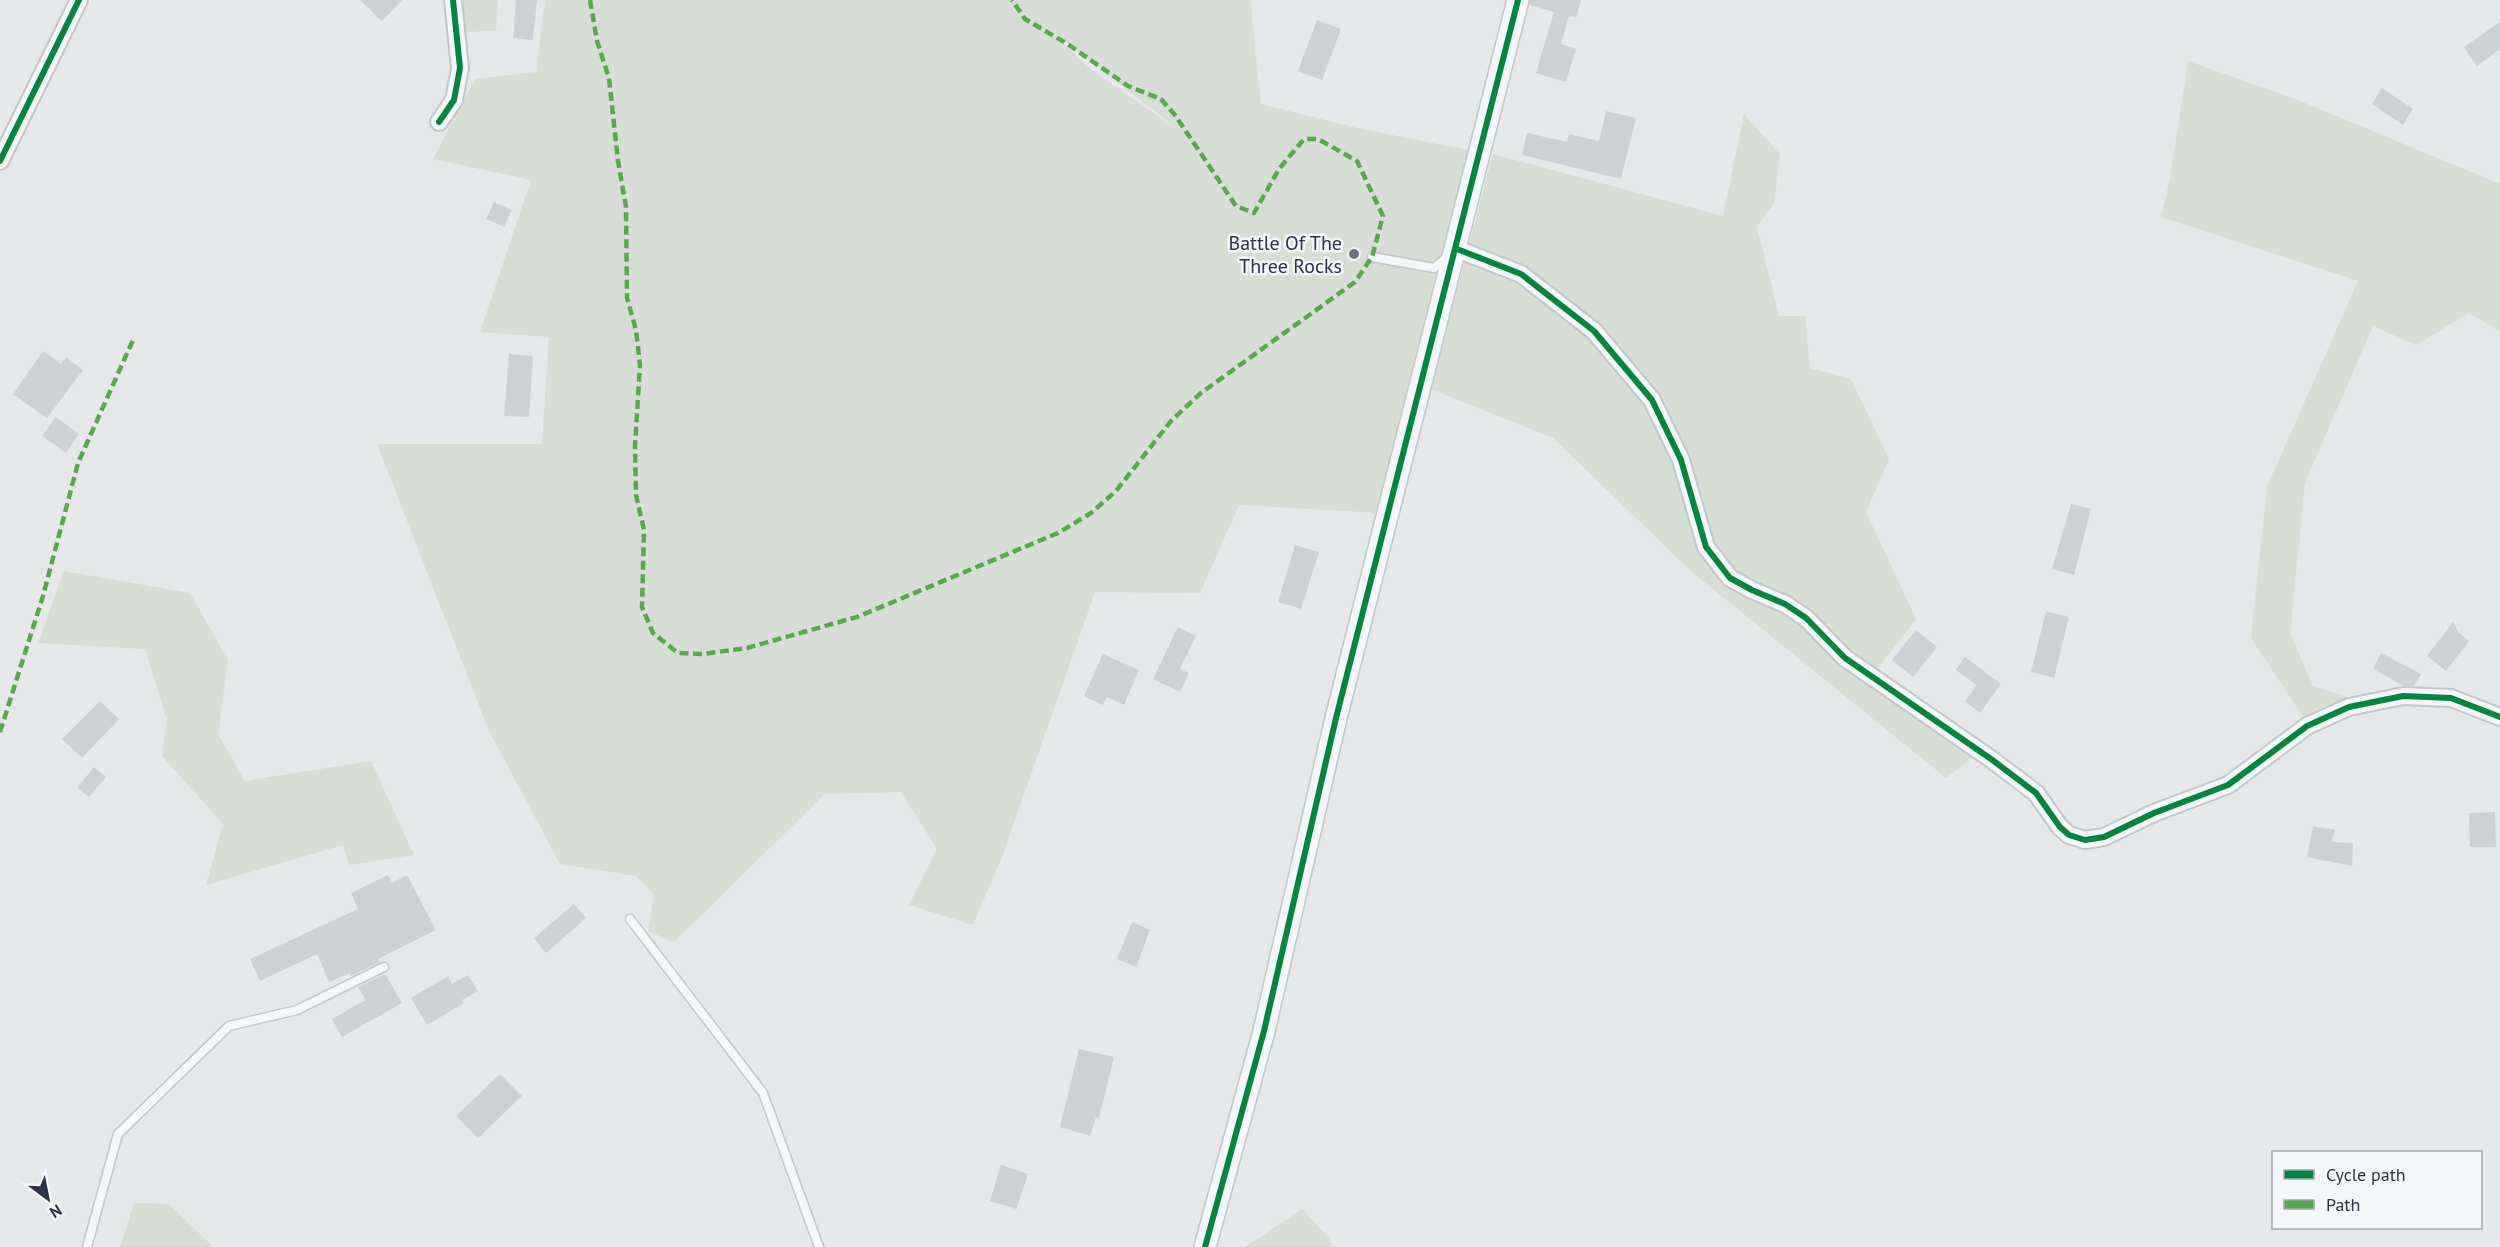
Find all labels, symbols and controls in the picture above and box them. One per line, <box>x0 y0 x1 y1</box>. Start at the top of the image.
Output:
place label: Battle Of The Three Rocks <box>1229 230 1342 279</box>
marker: Battle Of The Three Rocks <box>1347 247 1361 261</box>
legend <box>2272 1151 2482 1229</box>
text: Cycle path <box>2326 1163 2406 1186</box>
north arrow <box>18 1169 78 1229</box>
text: Path <box>2326 1193 2360 1216</box>
text: N <box>46 1200 66 1223</box>

